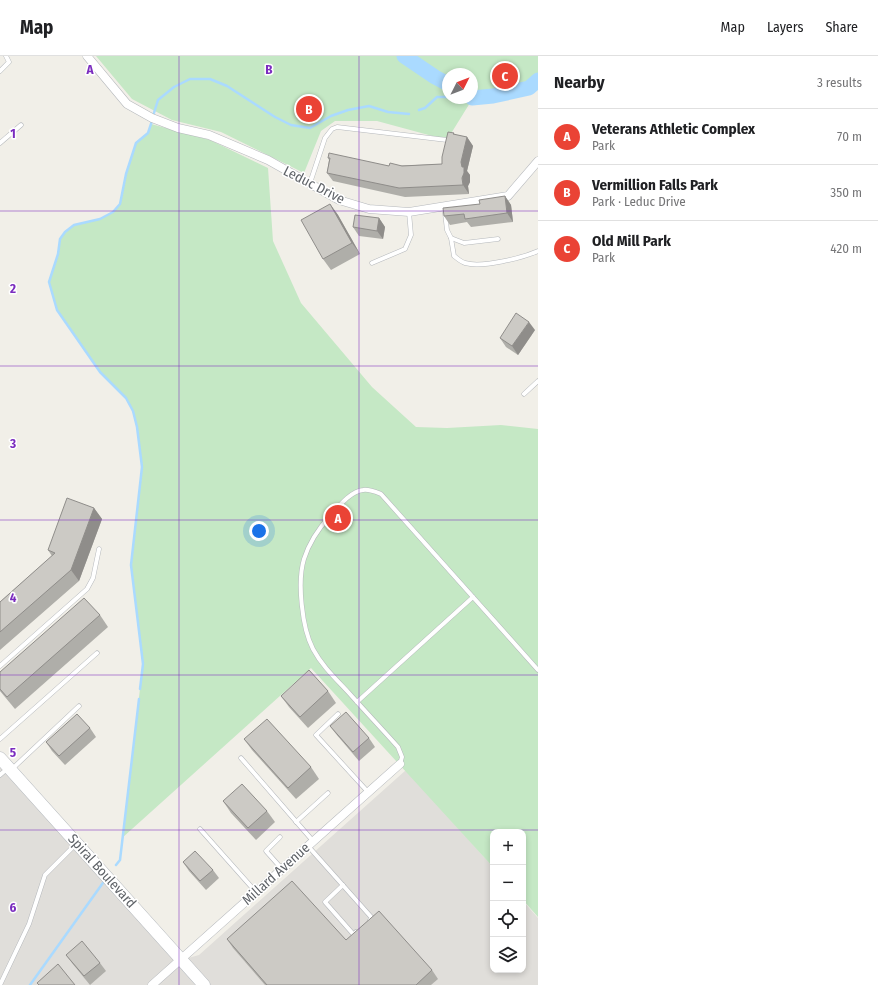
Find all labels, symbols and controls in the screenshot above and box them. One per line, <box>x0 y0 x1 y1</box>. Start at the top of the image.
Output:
text: Map <box>20 16 53 39</box>
text: Map <box>721 19 745 36</box>
text: Layers <box>767 19 803 36</box>
text: Share <box>825 19 858 36</box>
pin: C <box>492 61 518 91</box>
text: A <box>85 62 94 77</box>
text: B <box>265 62 273 77</box>
north arrow <box>442 68 478 104</box>
text: Nearby <box>554 72 605 93</box>
text: 3 results <box>817 75 862 90</box>
pin: B <box>296 94 322 124</box>
text: Veterans Athletic Complex <box>592 120 755 138</box>
text: 1 <box>10 126 16 141</box>
text: A <box>563 129 571 144</box>
text: 70 m <box>837 129 862 144</box>
text: Park <box>592 138 615 153</box>
street label: Leduc Drive <box>280 162 348 208</box>
text: Vermillion Falls Park <box>592 176 718 194</box>
text: B <box>563 185 571 200</box>
text: 350 m <box>830 185 862 200</box>
text: Park · Leduc Drive <box>592 194 686 209</box>
text: Old Mill Park <box>592 232 671 250</box>
text: C <box>564 241 570 256</box>
text: 420 m <box>830 241 862 256</box>
text: Park <box>592 250 615 265</box>
text: 2 <box>9 281 16 296</box>
text: 3 <box>9 436 16 451</box>
pin: A <box>325 503 351 533</box>
your location <box>249 521 269 541</box>
text: 4 <box>10 590 17 605</box>
text: 5 <box>10 745 16 760</box>
map controls <box>490 829 526 973</box>
button: + <box>490 829 526 865</box>
street label: Spiral Boulevard <box>64 830 140 912</box>
street label: Millard Avenue <box>239 839 313 909</box>
button: − <box>490 865 526 901</box>
text: 6 <box>10 900 17 915</box>
button: locate <box>490 901 526 937</box>
button: layers <box>490 937 526 973</box>

